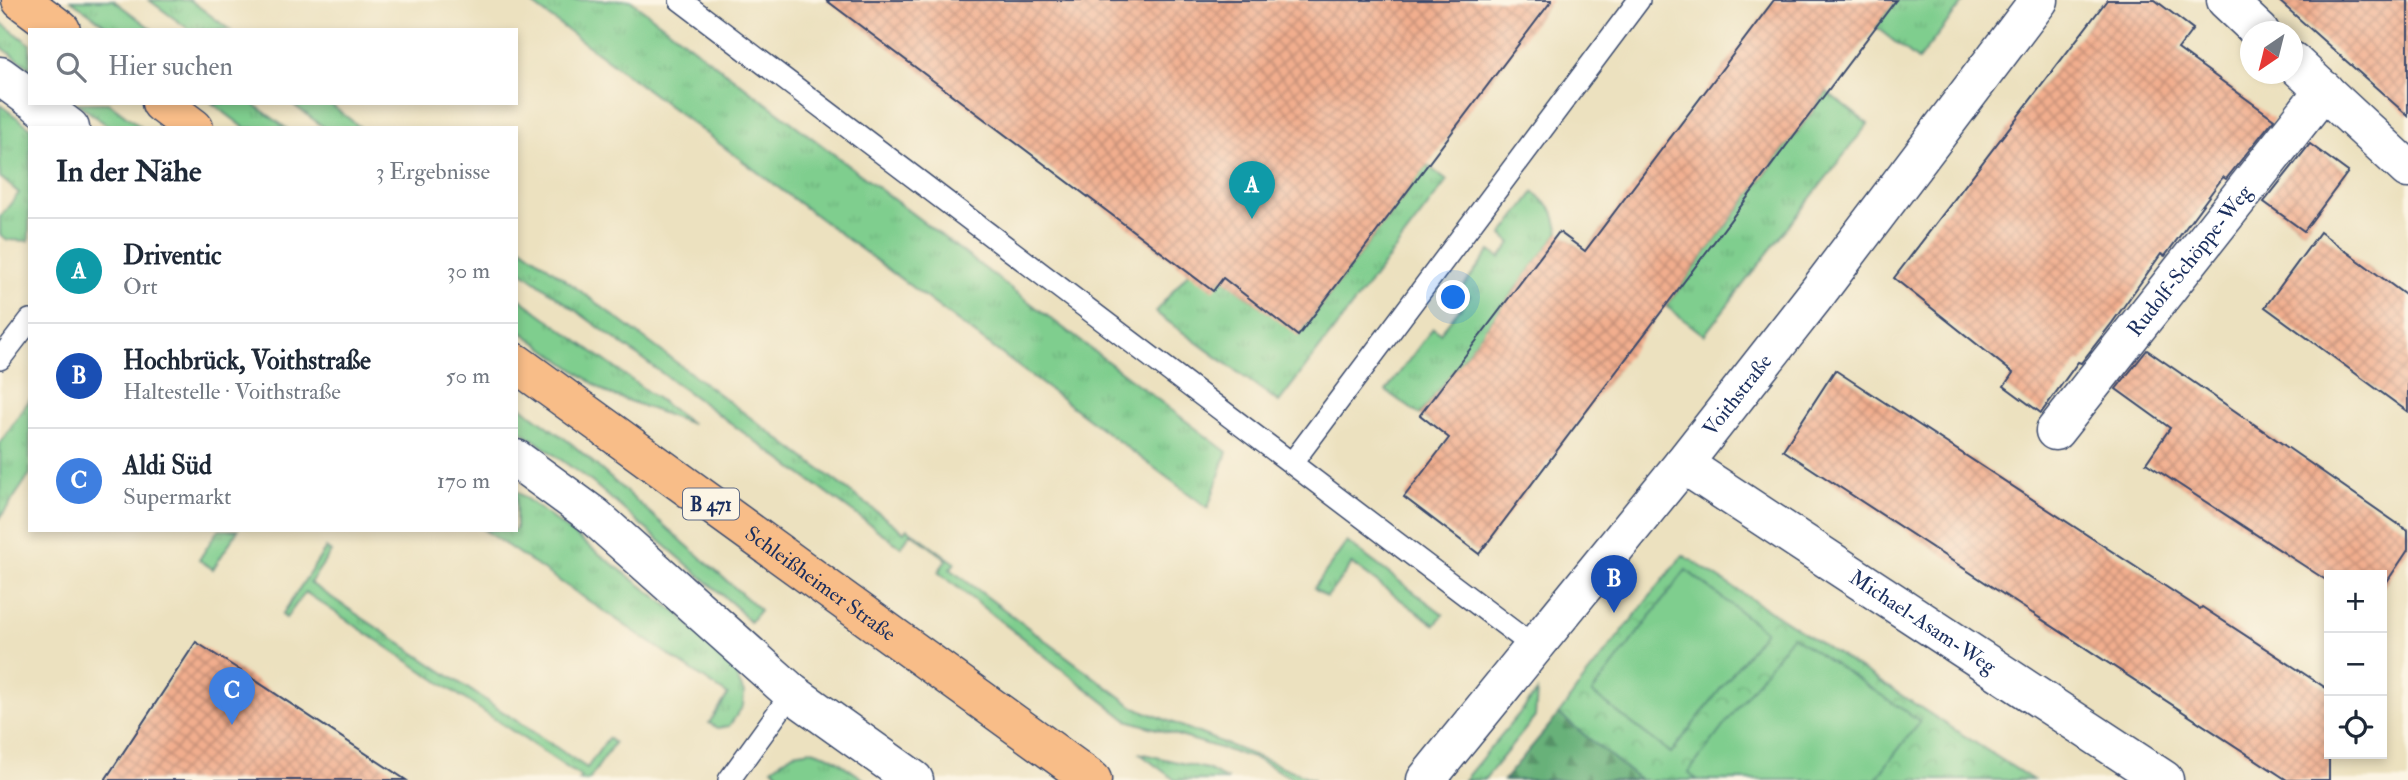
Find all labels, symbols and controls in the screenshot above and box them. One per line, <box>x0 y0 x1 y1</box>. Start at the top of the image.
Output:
north arrow <box>2240 21 2303 84</box>
search box <box>28 28 518 105</box>
icon: search <box>52 48 90 86</box>
text: Hier suchen <box>108 51 233 83</box>
text: In der Nähe <box>56 153 201 190</box>
text: 3 Ergebnisse <box>376 157 490 186</box>
pin: A <box>1229 161 1275 219</box>
street label: Rudolf-Schöppe-Weg <box>2122 179 2258 342</box>
text: Driventic <box>123 240 222 272</box>
text: A <box>72 256 86 285</box>
text: 30 m <box>447 256 490 285</box>
text: Ort <box>123 272 158 301</box>
your location <box>1436 280 1470 314</box>
text: Hochbrück, Voithstraße <box>123 345 371 377</box>
street label: Voithstraße <box>1697 349 1778 442</box>
text: B <box>71 361 87 390</box>
text: 50 m <box>446 361 490 390</box>
text: Haltestelle · Voithstraße <box>123 377 341 406</box>
text: Aldi Süd <box>123 450 212 482</box>
text: C <box>71 466 87 495</box>
text: 170 m <box>437 466 490 495</box>
text: Supermarkt <box>123 482 231 511</box>
road number: B 471 <box>683 489 739 520</box>
street label: Schleißheimer Straße <box>739 520 901 648</box>
pin: B <box>1591 555 1637 613</box>
street label: Michael-Asam-Weg <box>1844 564 2002 680</box>
map controls <box>2324 570 2387 759</box>
button: + <box>2324 570 2387 633</box>
button: − <box>2324 633 2387 696</box>
pin: C <box>209 667 255 725</box>
button: locate <box>2324 696 2387 759</box>

